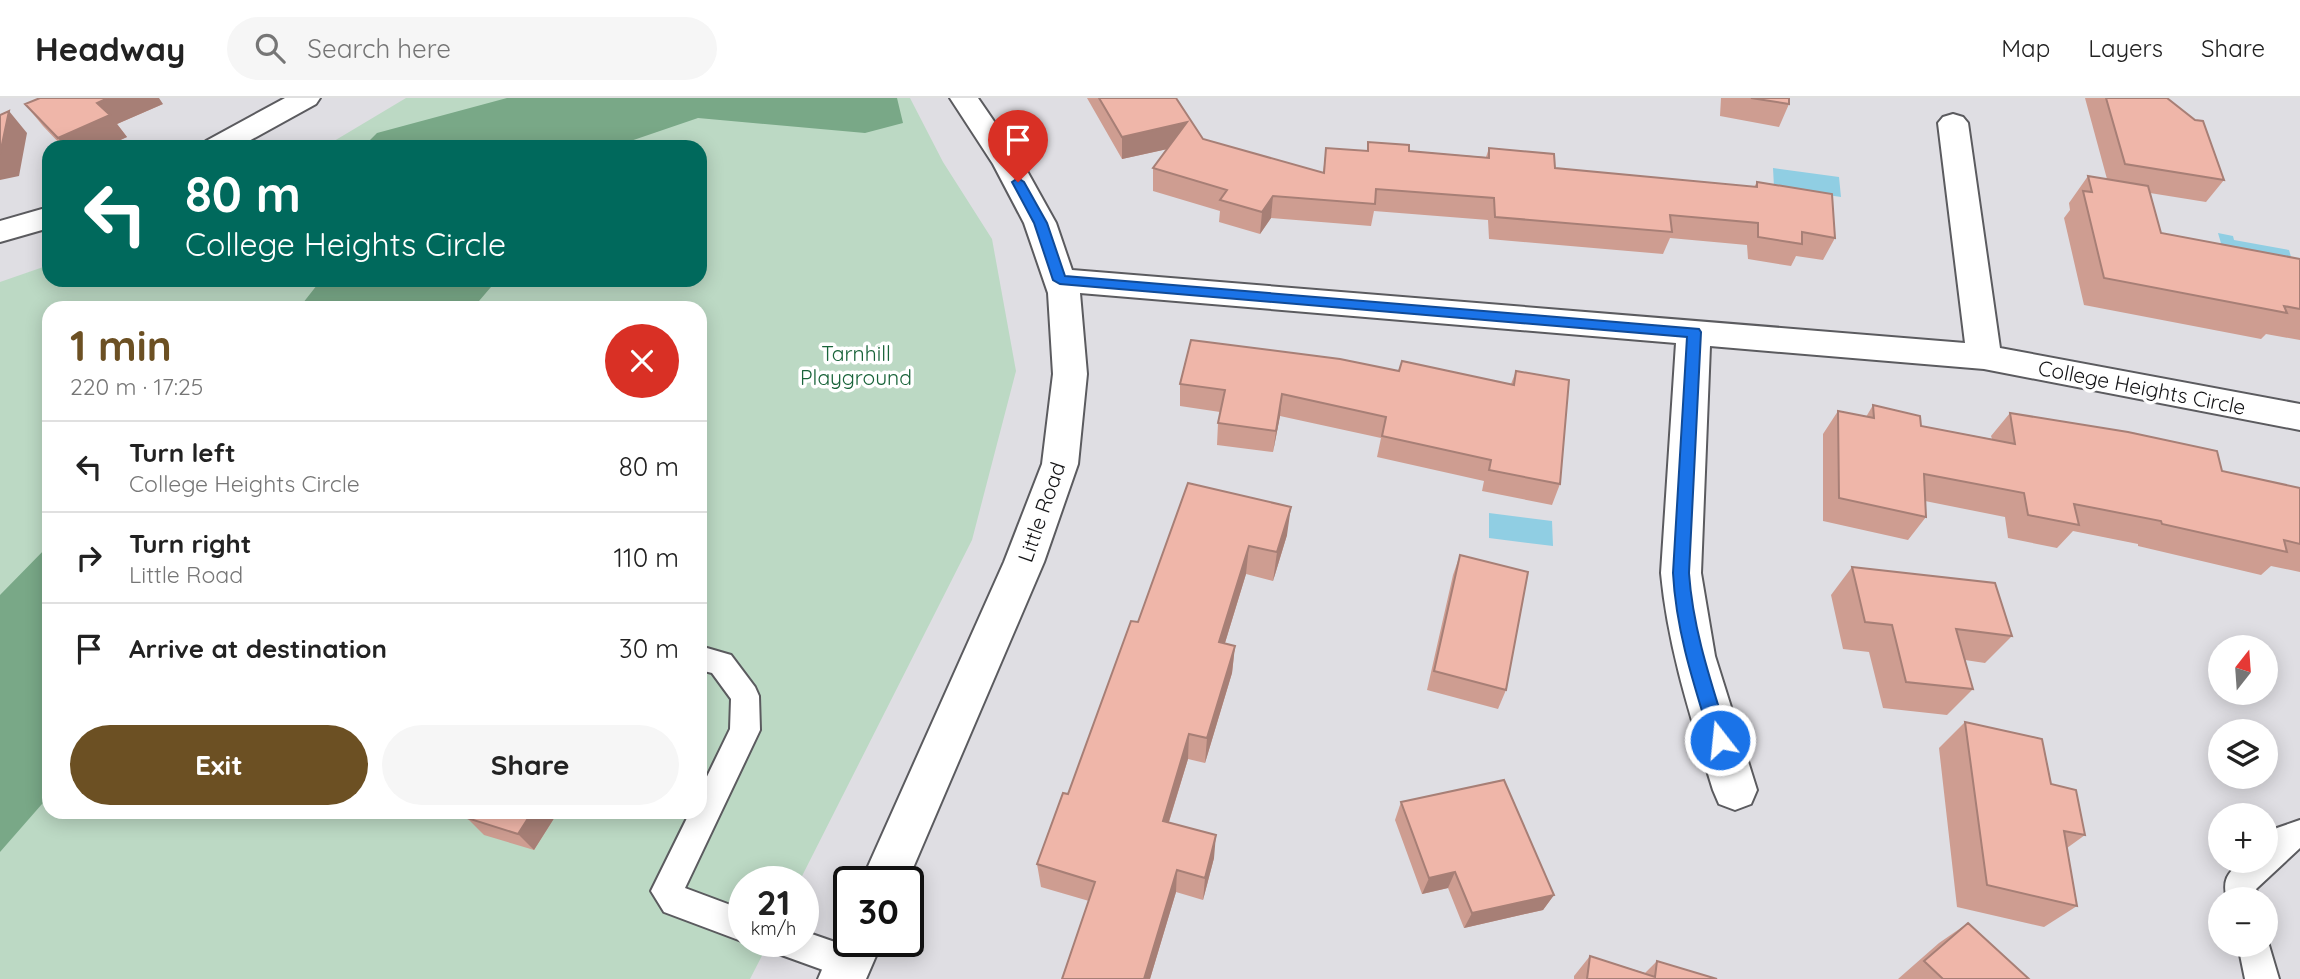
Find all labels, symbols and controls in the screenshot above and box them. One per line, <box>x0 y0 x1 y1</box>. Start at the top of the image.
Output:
search box <box>227 17 717 80</box>
text: Headway <box>35 28 185 69</box>
icon: search <box>251 29 289 67</box>
text: Search here <box>307 32 451 65</box>
text: Map <box>2001 33 2050 63</box>
text: Layers <box>2088 33 2163 63</box>
text: Share <box>2201 33 2265 63</box>
pin <box>988 110 1048 182</box>
icon: arrive <box>999 121 1037 159</box>
text: 80 m <box>185 163 301 224</box>
icon: left <box>70 168 161 259</box>
text: College Heights Circle <box>185 224 506 264</box>
text: 1 min <box>70 319 172 372</box>
button: close <box>605 324 679 398</box>
park label: Tarnhill Playground <box>800 340 912 390</box>
street label: College Heights Circle <box>2036 354 2248 420</box>
text: 220 m · 17:25 <box>70 372 203 401</box>
text: Turn left <box>129 436 236 469</box>
icon: left <box>70 448 108 486</box>
text: 80 m <box>619 450 679 483</box>
street label: Little Road <box>1012 458 1070 566</box>
text: College Heights Circle <box>129 469 360 498</box>
text: Turn right <box>129 527 251 560</box>
icon: right <box>70 539 108 577</box>
text: 110 m <box>613 541 679 574</box>
text: Little Road <box>129 560 243 589</box>
icon: arrive <box>70 630 108 668</box>
text: Arrive at destination <box>129 632 387 665</box>
text: 30 m <box>619 632 679 665</box>
north arrow <box>2208 635 2278 705</box>
map controls <box>2208 635 2278 957</box>
position arrow <box>1683 703 1757 777</box>
button: layers <box>2208 719 2278 789</box>
button: Exit <box>70 725 368 805</box>
button: Share <box>382 725 679 805</box>
button: + <box>2208 803 2278 873</box>
speed limit sign: 30 <box>833 866 924 957</box>
text: 21 <box>757 880 790 924</box>
button: − <box>2208 887 2278 957</box>
text: km/h <box>751 917 796 940</box>

